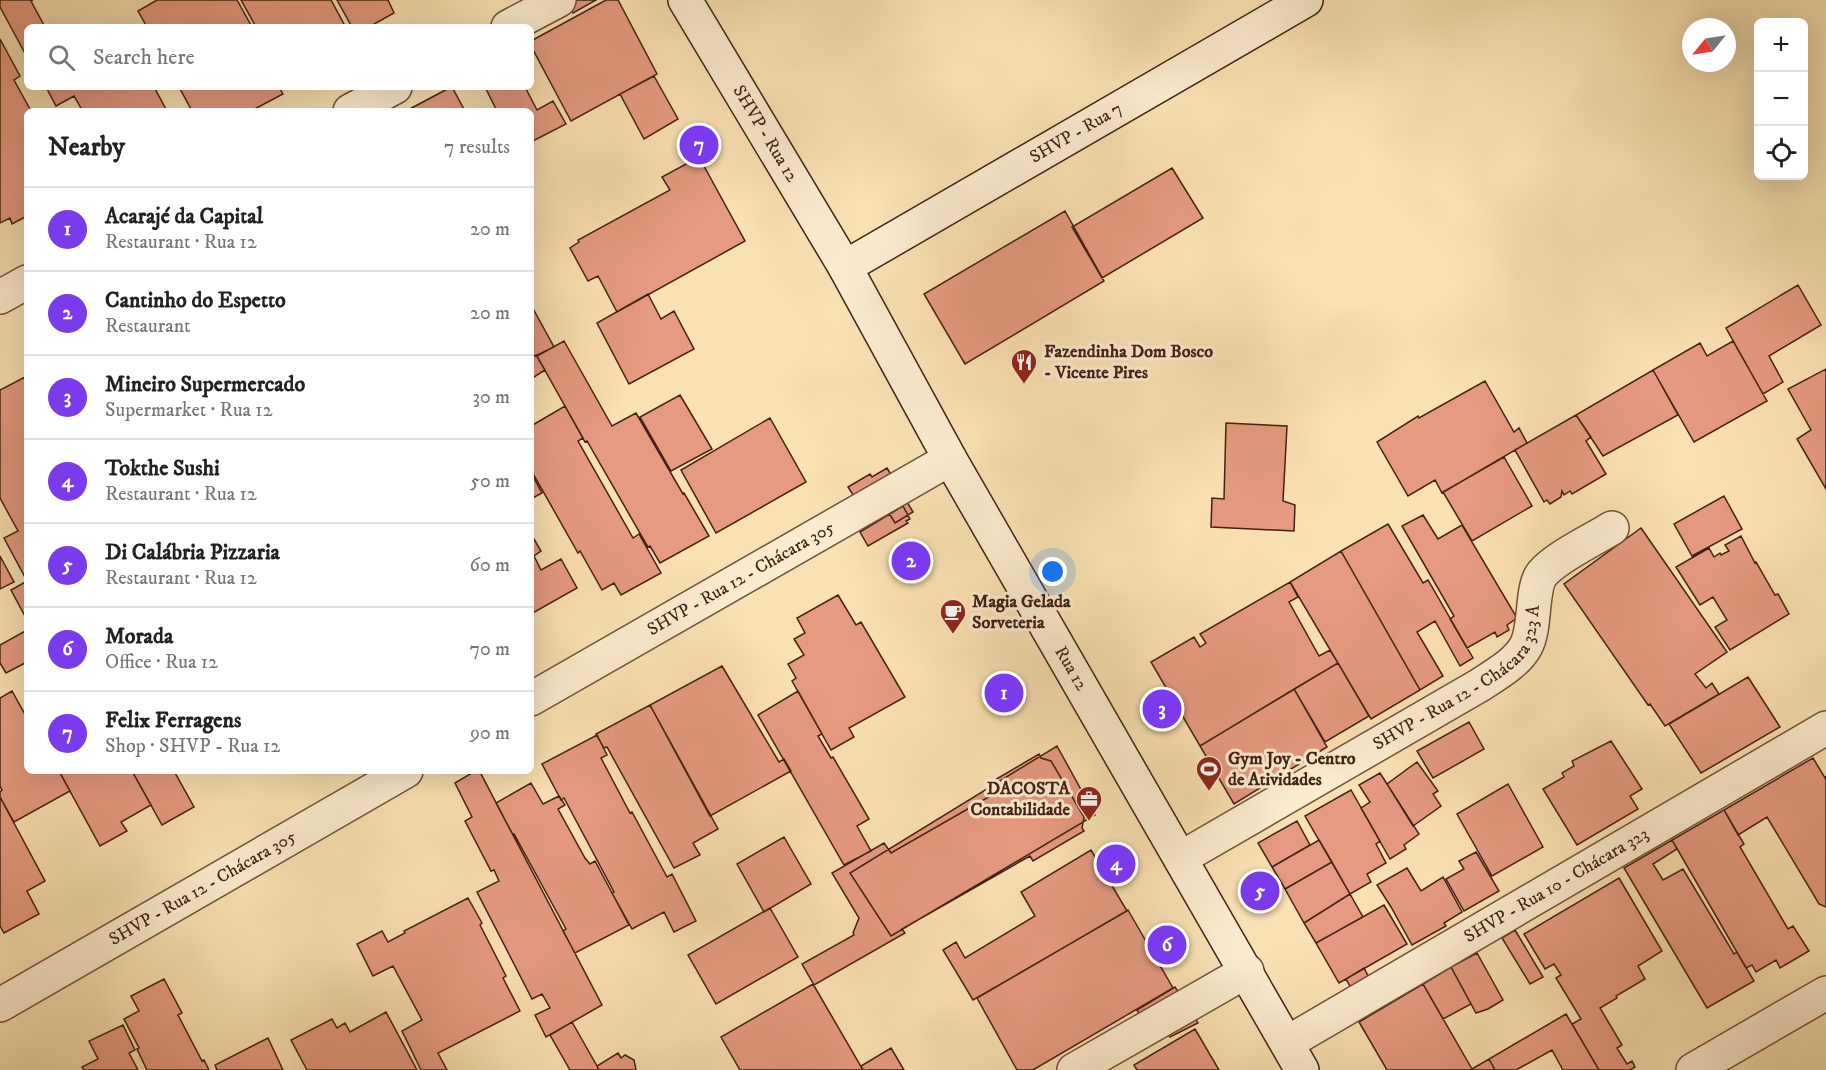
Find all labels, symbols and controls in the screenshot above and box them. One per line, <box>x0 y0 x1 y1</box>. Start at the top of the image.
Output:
north arrow <box>1682 18 1736 72</box>
map controls <box>1754 18 1808 180</box>
button: + <box>1754 18 1808 72</box>
search box <box>24 24 534 90</box>
icon: search <box>45 41 78 74</box>
text: Search here <box>93 44 195 71</box>
button: − <box>1754 72 1808 126</box>
street label: SHVP - Rua 12 <box>728 81 803 186</box>
street label: SHVP - Rua 7 <box>1026 98 1126 169</box>
pin: 7 <box>680 122 718 168</box>
button: locate <box>1754 126 1808 180</box>
text: Nearby <box>48 131 125 164</box>
text: 7 results <box>444 135 510 160</box>
text: Acarajé da Capital <box>105 203 263 230</box>
text: 1 <box>64 217 71 242</box>
text: 20 m <box>470 217 510 242</box>
text: Restaurant · Rua 12 <box>105 230 257 255</box>
text: Cantinho do Espetto <box>105 287 286 314</box>
text: 2 <box>63 301 72 326</box>
text: 20 m <box>470 301 510 326</box>
text: Restaurant <box>105 314 190 339</box>
place label: Fazendinha Dom Bosco - Vicente Pires <box>1044 341 1213 384</box>
restaurant icon: Fazendinha Dom Bosco - Vicente Pires <box>1009 347 1039 385</box>
text: Mineiro Supermercado <box>105 371 305 398</box>
text: 3 <box>64 385 71 410</box>
text: 30 m <box>472 385 510 410</box>
text: Supermarket · Rua 12 <box>105 398 273 423</box>
text: Tokthe Sushi <box>105 455 220 482</box>
text: 4 <box>62 469 73 494</box>
text: 50 m <box>470 469 510 494</box>
text: Restaurant · Rua 12 <box>105 482 257 507</box>
street label: SHVP - Rua 12 - Chácara 305 <box>643 516 839 641</box>
pin: 2 <box>892 538 930 584</box>
text: Di Calábria Pizzaria <box>105 539 280 566</box>
text: 5 <box>63 553 72 578</box>
text: 60 m <box>470 553 510 578</box>
your location <box>1038 557 1067 586</box>
text: Restaurant · Rua 12 <box>105 566 257 591</box>
place label: Magia Gelada Sorveteria <box>972 591 1071 634</box>
cafe icon: Magia Gelada Sorveteria <box>938 597 968 635</box>
street label: SHVP - Rua 12 - Chácara 323 A <box>1369 604 1545 755</box>
text: Morada <box>105 623 173 650</box>
text: 6 <box>62 637 73 662</box>
text: 70 m <box>469 637 510 662</box>
street label: Rua 12 <box>1049 642 1092 695</box>
text: Office · Rua 12 <box>105 650 218 675</box>
pin: 1 <box>984 670 1024 716</box>
pin: 3 <box>1142 686 1182 732</box>
text: Felix Ferragens <box>105 707 241 734</box>
text: 7 <box>62 721 73 746</box>
text: 90 m <box>470 721 510 746</box>
text: Shop · SHVP - Rua 12 <box>105 734 280 759</box>
place label: Gym Joy - Centro de Atividades <box>1228 748 1356 791</box>
sports icon: Gym Joy - Centro de Atividades <box>1194 754 1224 792</box>
place label: DACOSTA Contabilidade <box>970 778 1071 821</box>
office icon: DACOSTA Contabilidade <box>1074 784 1104 822</box>
street label: SHVP - Rua 10 - Chácara 323 <box>1460 823 1653 948</box>
street label: SHVP - Rua 12 - Chácara 305 <box>105 826 300 951</box>
pin: 4 <box>1096 842 1136 886</box>
pin: 5 <box>1240 868 1280 914</box>
pin: 6 <box>1148 922 1186 968</box>

